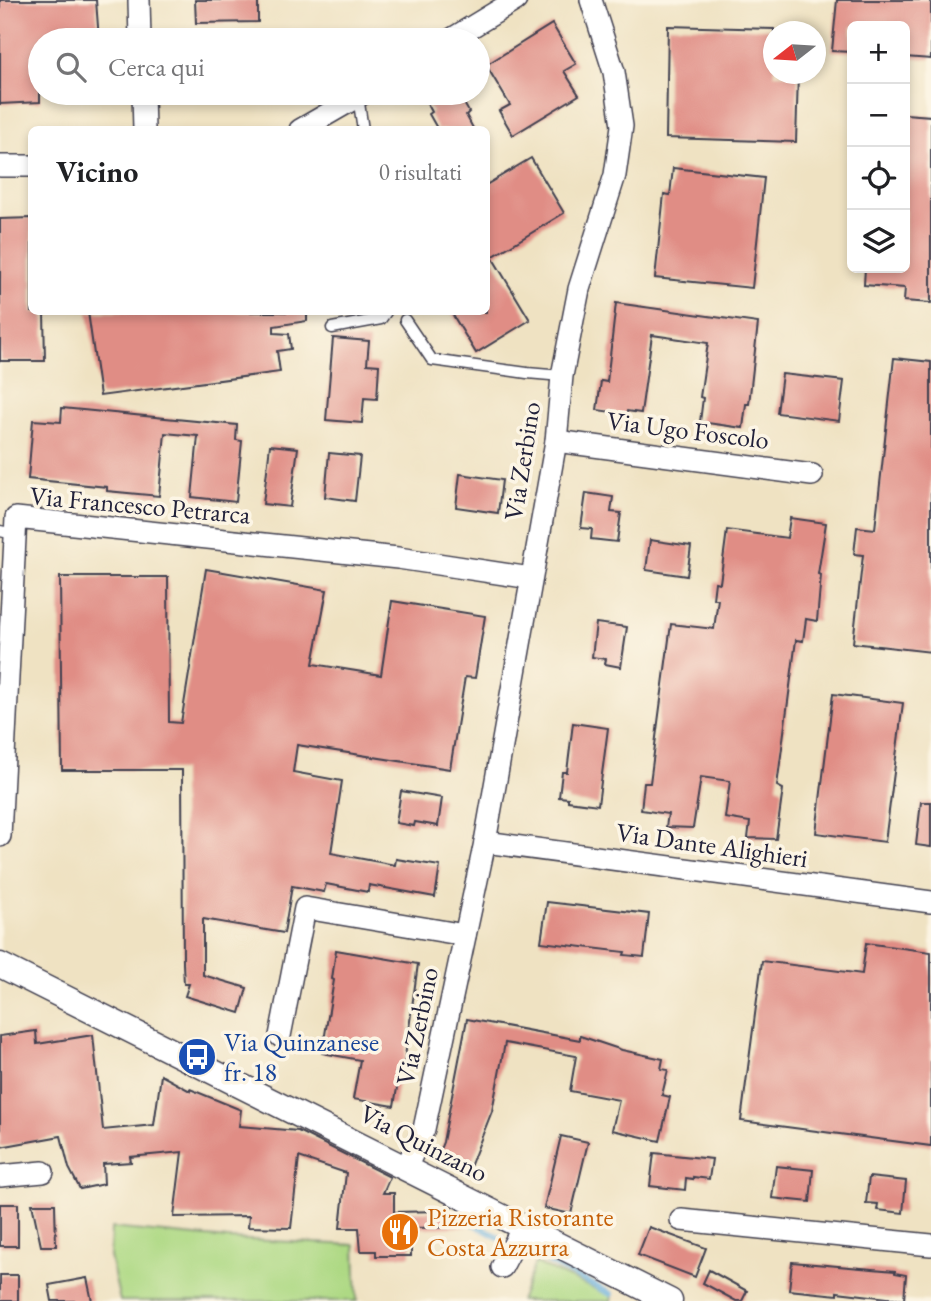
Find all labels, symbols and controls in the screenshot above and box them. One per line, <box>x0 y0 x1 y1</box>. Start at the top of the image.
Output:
north arrow <box>763 21 826 84</box>
map controls <box>847 21 910 273</box>
button: + <box>847 21 910 84</box>
search box <box>28 28 490 105</box>
icon: search <box>52 48 90 86</box>
text: Cerca qui <box>108 50 205 84</box>
button: − <box>847 84 910 147</box>
button: locate <box>847 147 910 210</box>
text: Vicino <box>56 152 138 191</box>
text: 0 risultati <box>379 157 462 187</box>
button: layers <box>847 210 910 273</box>
street label: Via Zerbino <box>496 399 548 523</box>
street label: Via Ugo Foscolo <box>605 403 771 457</box>
street label: Via Francesco Petrarca <box>28 478 252 532</box>
street label: Via Dante Alighieri <box>614 815 810 875</box>
street label: Via Zerbino <box>388 964 446 1088</box>
place label: Via Quinzanese fr. 18 <box>224 1025 379 1089</box>
bus stop icon: Via Quinzanese fr. 18 <box>176 1036 218 1078</box>
street label: Via Quinzano <box>354 1096 494 1190</box>
place label: Pizzeria Ristorante Costa Azzurra <box>427 1200 614 1264</box>
restaurant icon: Pizzeria Ristorante Costa Azzurra <box>379 1211 421 1253</box>

